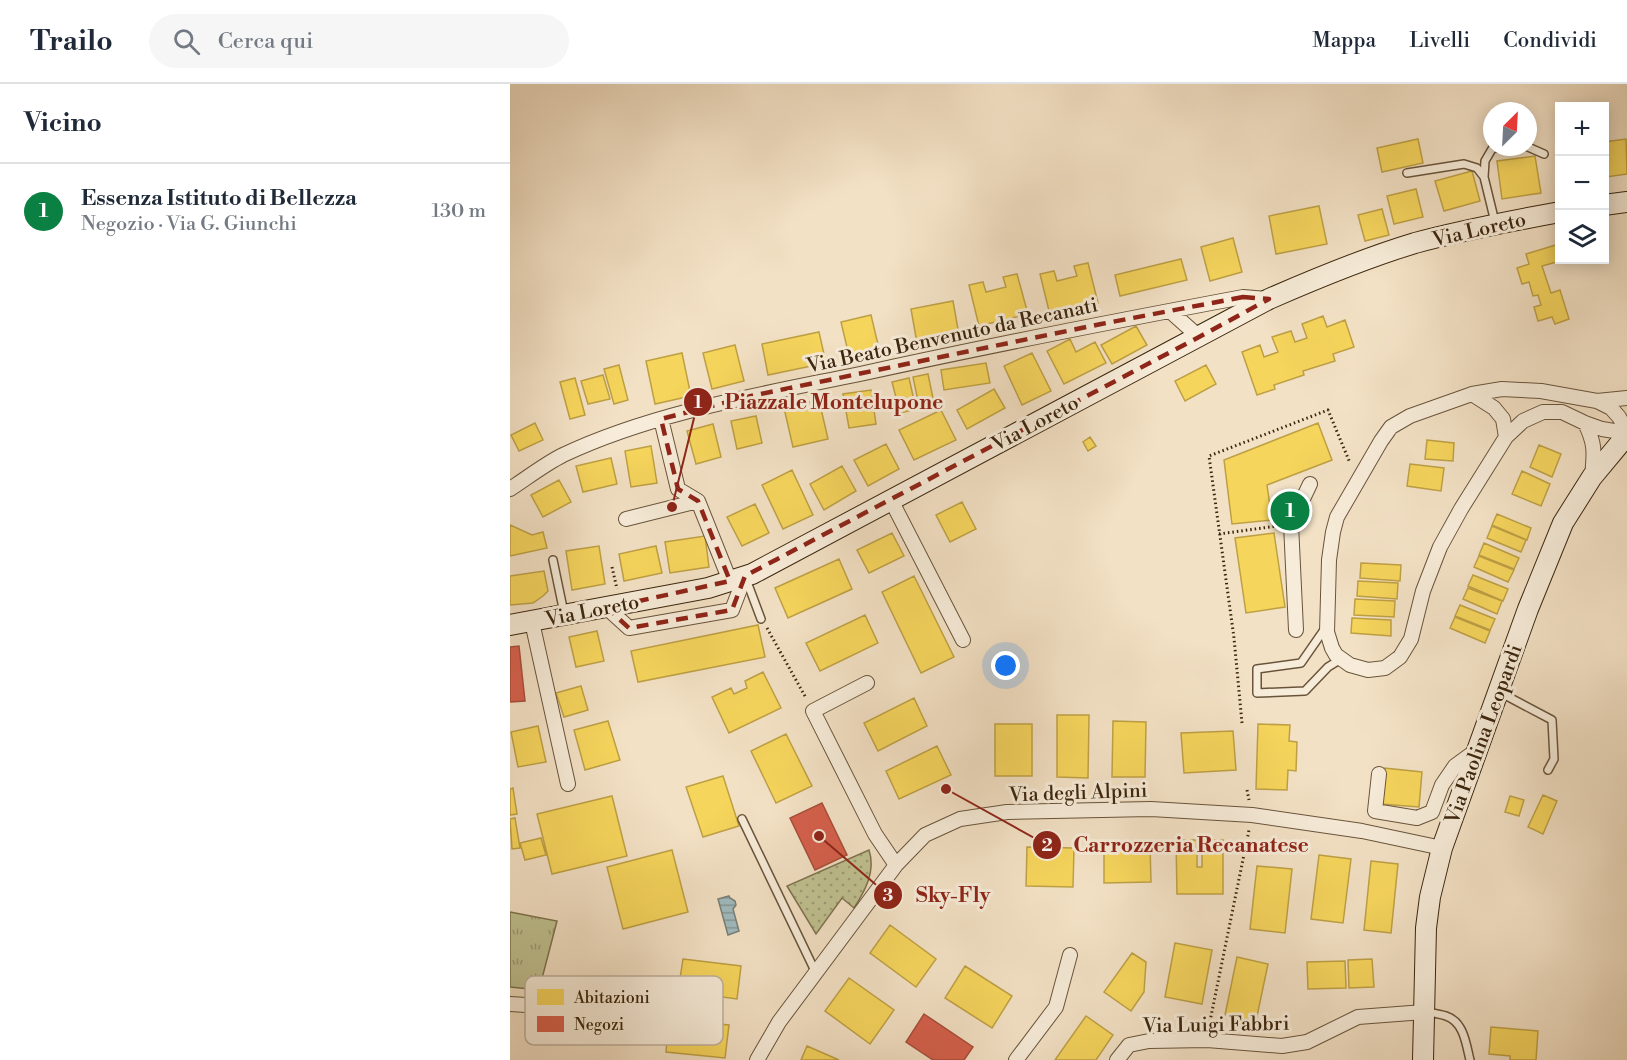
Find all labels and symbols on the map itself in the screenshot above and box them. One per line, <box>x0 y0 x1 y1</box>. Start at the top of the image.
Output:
north arrow <box>1483 102 1537 156</box>
street label: Via Loreto <box>1429 208 1529 254</box>
street label: Via Beato Benvenuto da Recanati <box>803 293 1101 380</box>
callout: Piazzale Montelupone <box>683 382 955 421</box>
text: Piazzale Montelupone <box>725 390 943 416</box>
text: 1 <box>694 391 703 414</box>
street label: Via Loreto <box>987 391 1084 458</box>
pin: 1 <box>1270 488 1310 534</box>
street label: Via Loreto <box>542 590 641 633</box>
street label: Via Paolina Leopardi <box>1440 641 1529 829</box>
your location <box>991 651 1020 680</box>
street label: Via degli Alpini <box>1007 779 1148 808</box>
callout: Carrozzeria Recanatese <box>1032 825 1321 864</box>
text: Carrozzeria Recanatese <box>1073 833 1309 859</box>
text: 2 <box>1041 834 1053 857</box>
callout: Sky-Fly <box>873 875 1002 914</box>
text: Sky-Fly <box>916 883 991 909</box>
text: 3 <box>883 884 894 907</box>
legend <box>525 976 723 1045</box>
text: Abitazioni <box>573 988 650 1008</box>
street label: Via Luigi Fabbri <box>1141 1012 1290 1039</box>
text: Negozi <box>574 1015 624 1035</box>

